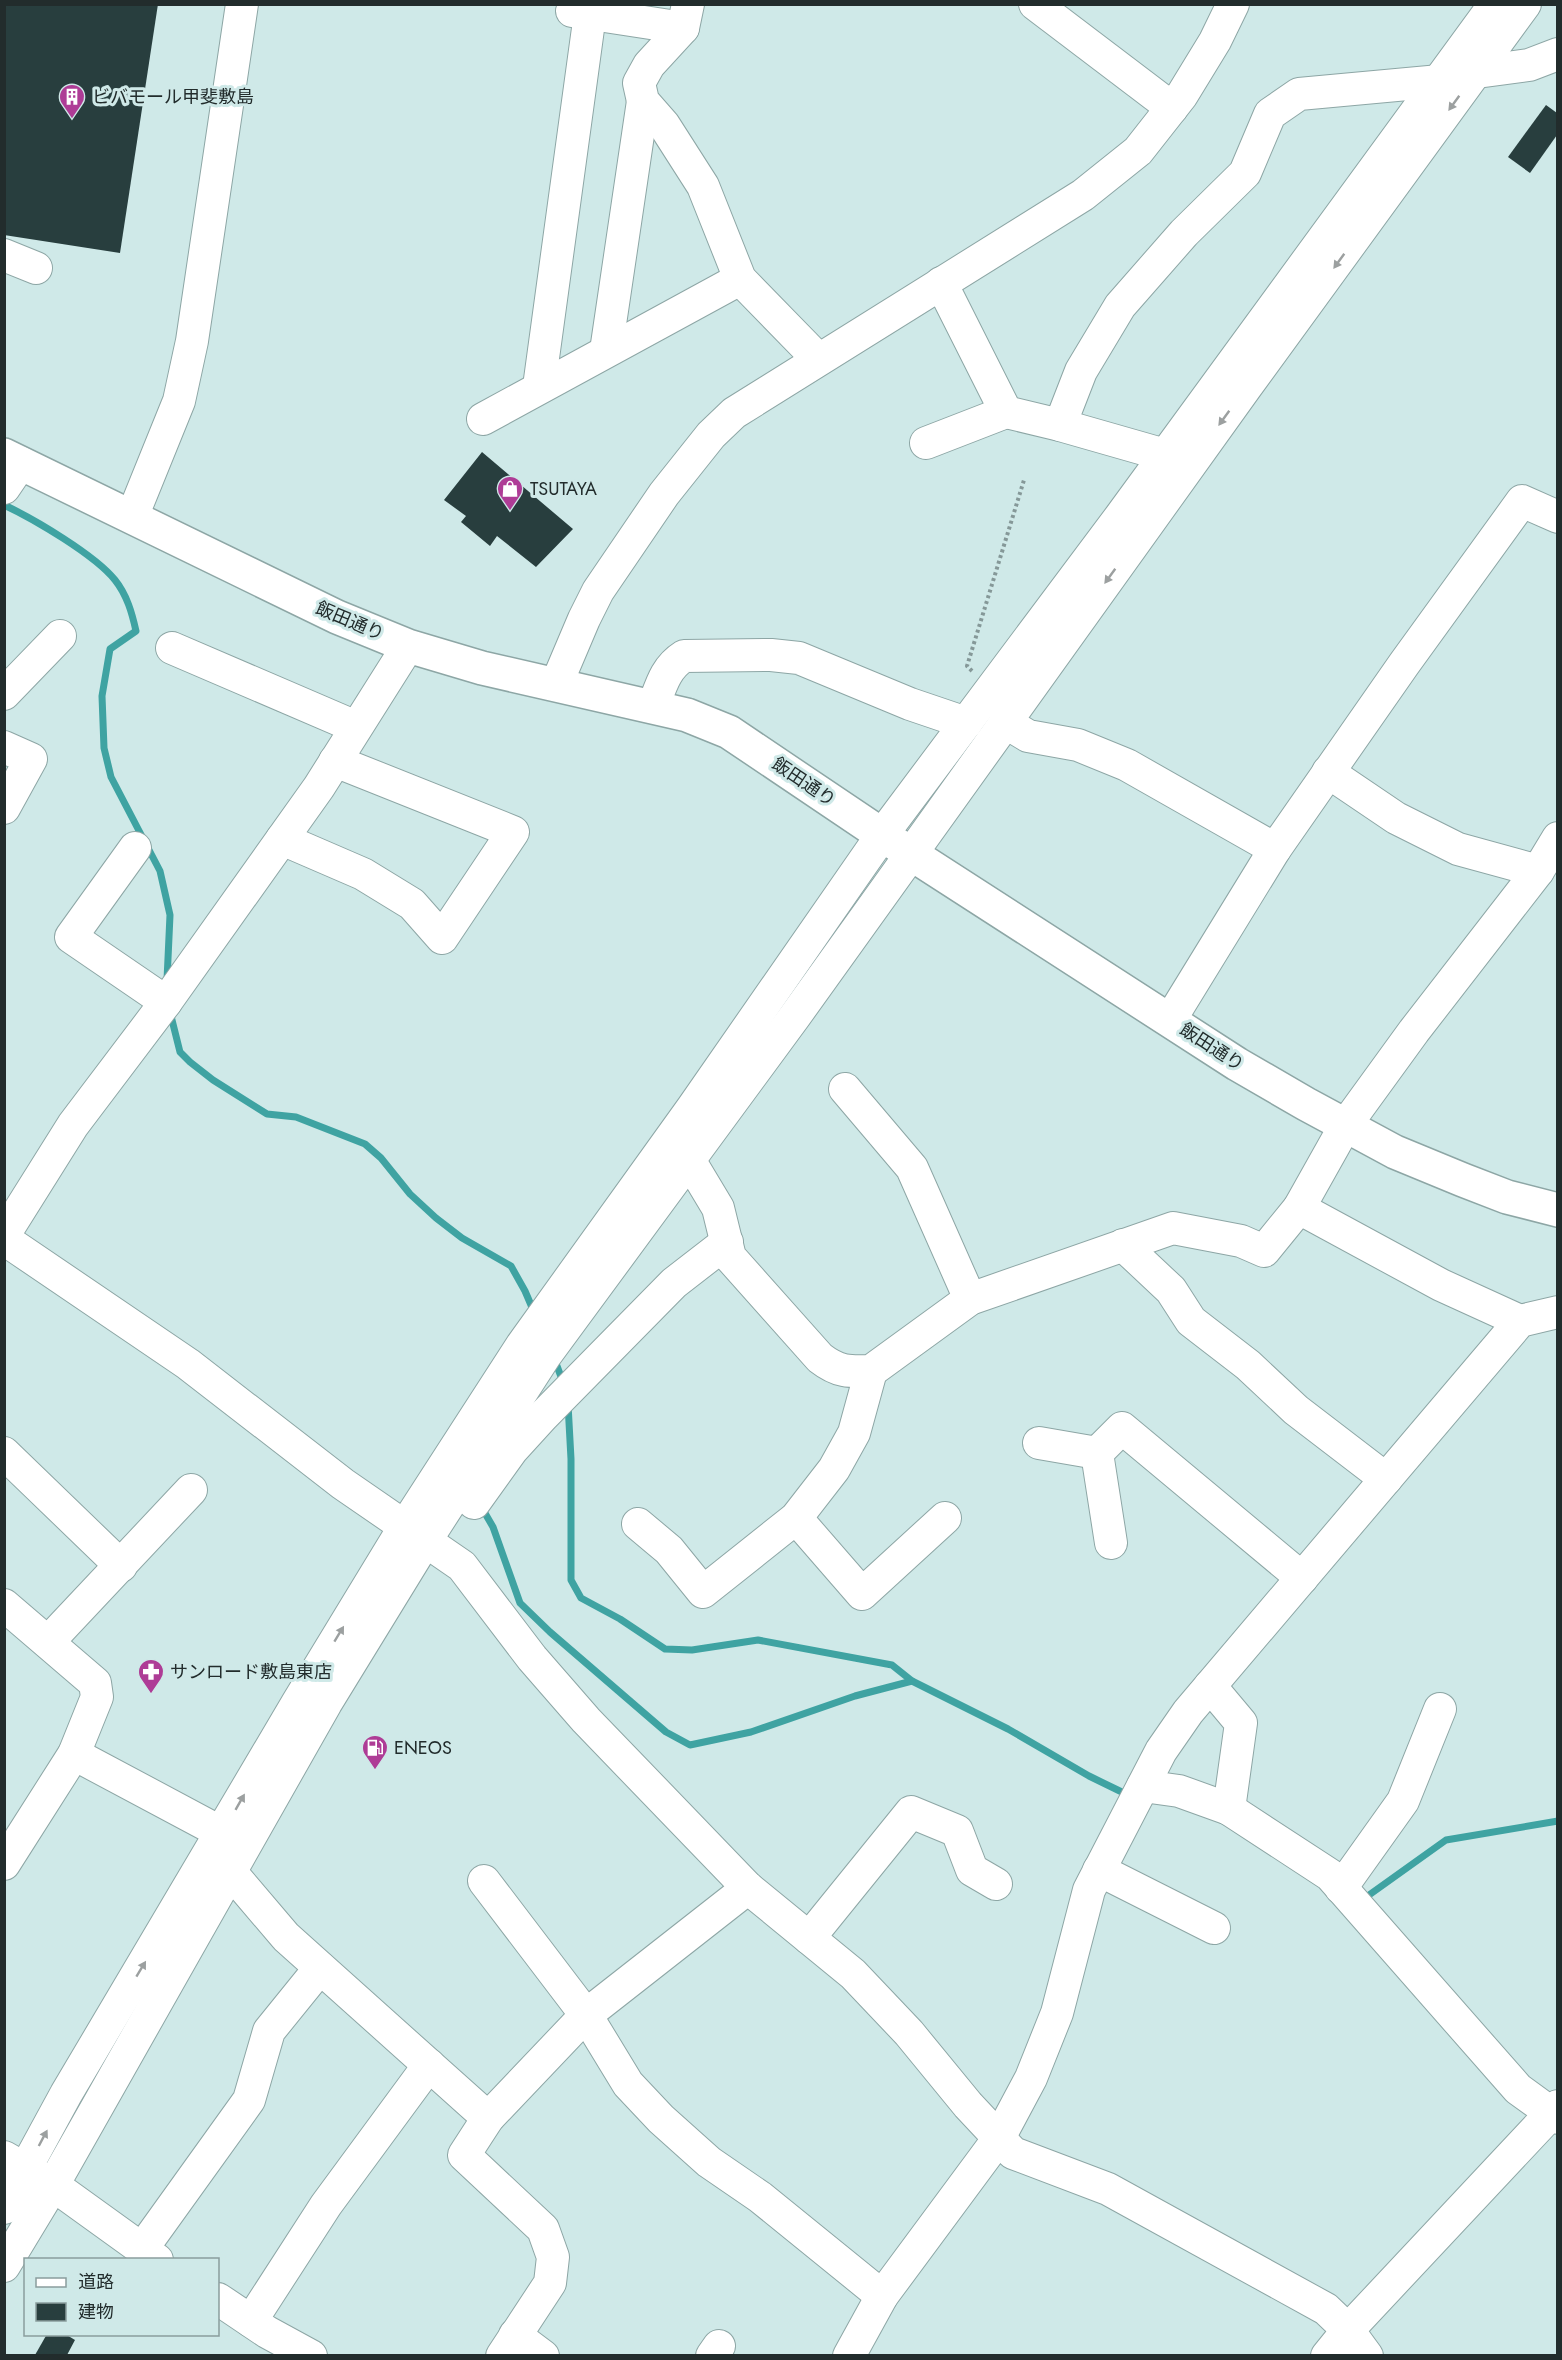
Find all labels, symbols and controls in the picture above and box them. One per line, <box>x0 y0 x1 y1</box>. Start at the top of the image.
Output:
building icon: ビバモール甲斐敷島 <box>57 82 87 120</box>
place label: ビバモール甲斐敷島 <box>92 84 254 110</box>
one-way arrow <box>1448 95 1460 111</box>
one-way arrow <box>1334 253 1346 268</box>
one-way arrow <box>1218 410 1230 426</box>
shop icon: TSUTAYA <box>495 474 525 512</box>
place label: TSUTAYA <box>530 476 597 502</box>
one-way arrow <box>1105 569 1117 584</box>
street label: 飯田通り <box>312 595 388 647</box>
street label: 飯田通り <box>767 751 841 813</box>
street label: 飯田通り <box>1175 1016 1249 1078</box>
one-way arrow <box>334 1626 345 1642</box>
pharmacy icon: サンロード敷島東店 <box>136 1657 166 1695</box>
place label: サンロード敷島東店 <box>170 1659 332 1685</box>
fuel station icon: ENEOS <box>360 1733 390 1771</box>
place label: ENEOS <box>394 1735 452 1761</box>
one-way arrow <box>235 1793 245 1810</box>
one-way arrow <box>135 1961 146 1977</box>
one-way arrow <box>38 2130 48 2147</box>
legend <box>24 2258 219 2336</box>
text: 道路 <box>78 2269 114 2295</box>
text: 建物 <box>78 2299 114 2325</box>

